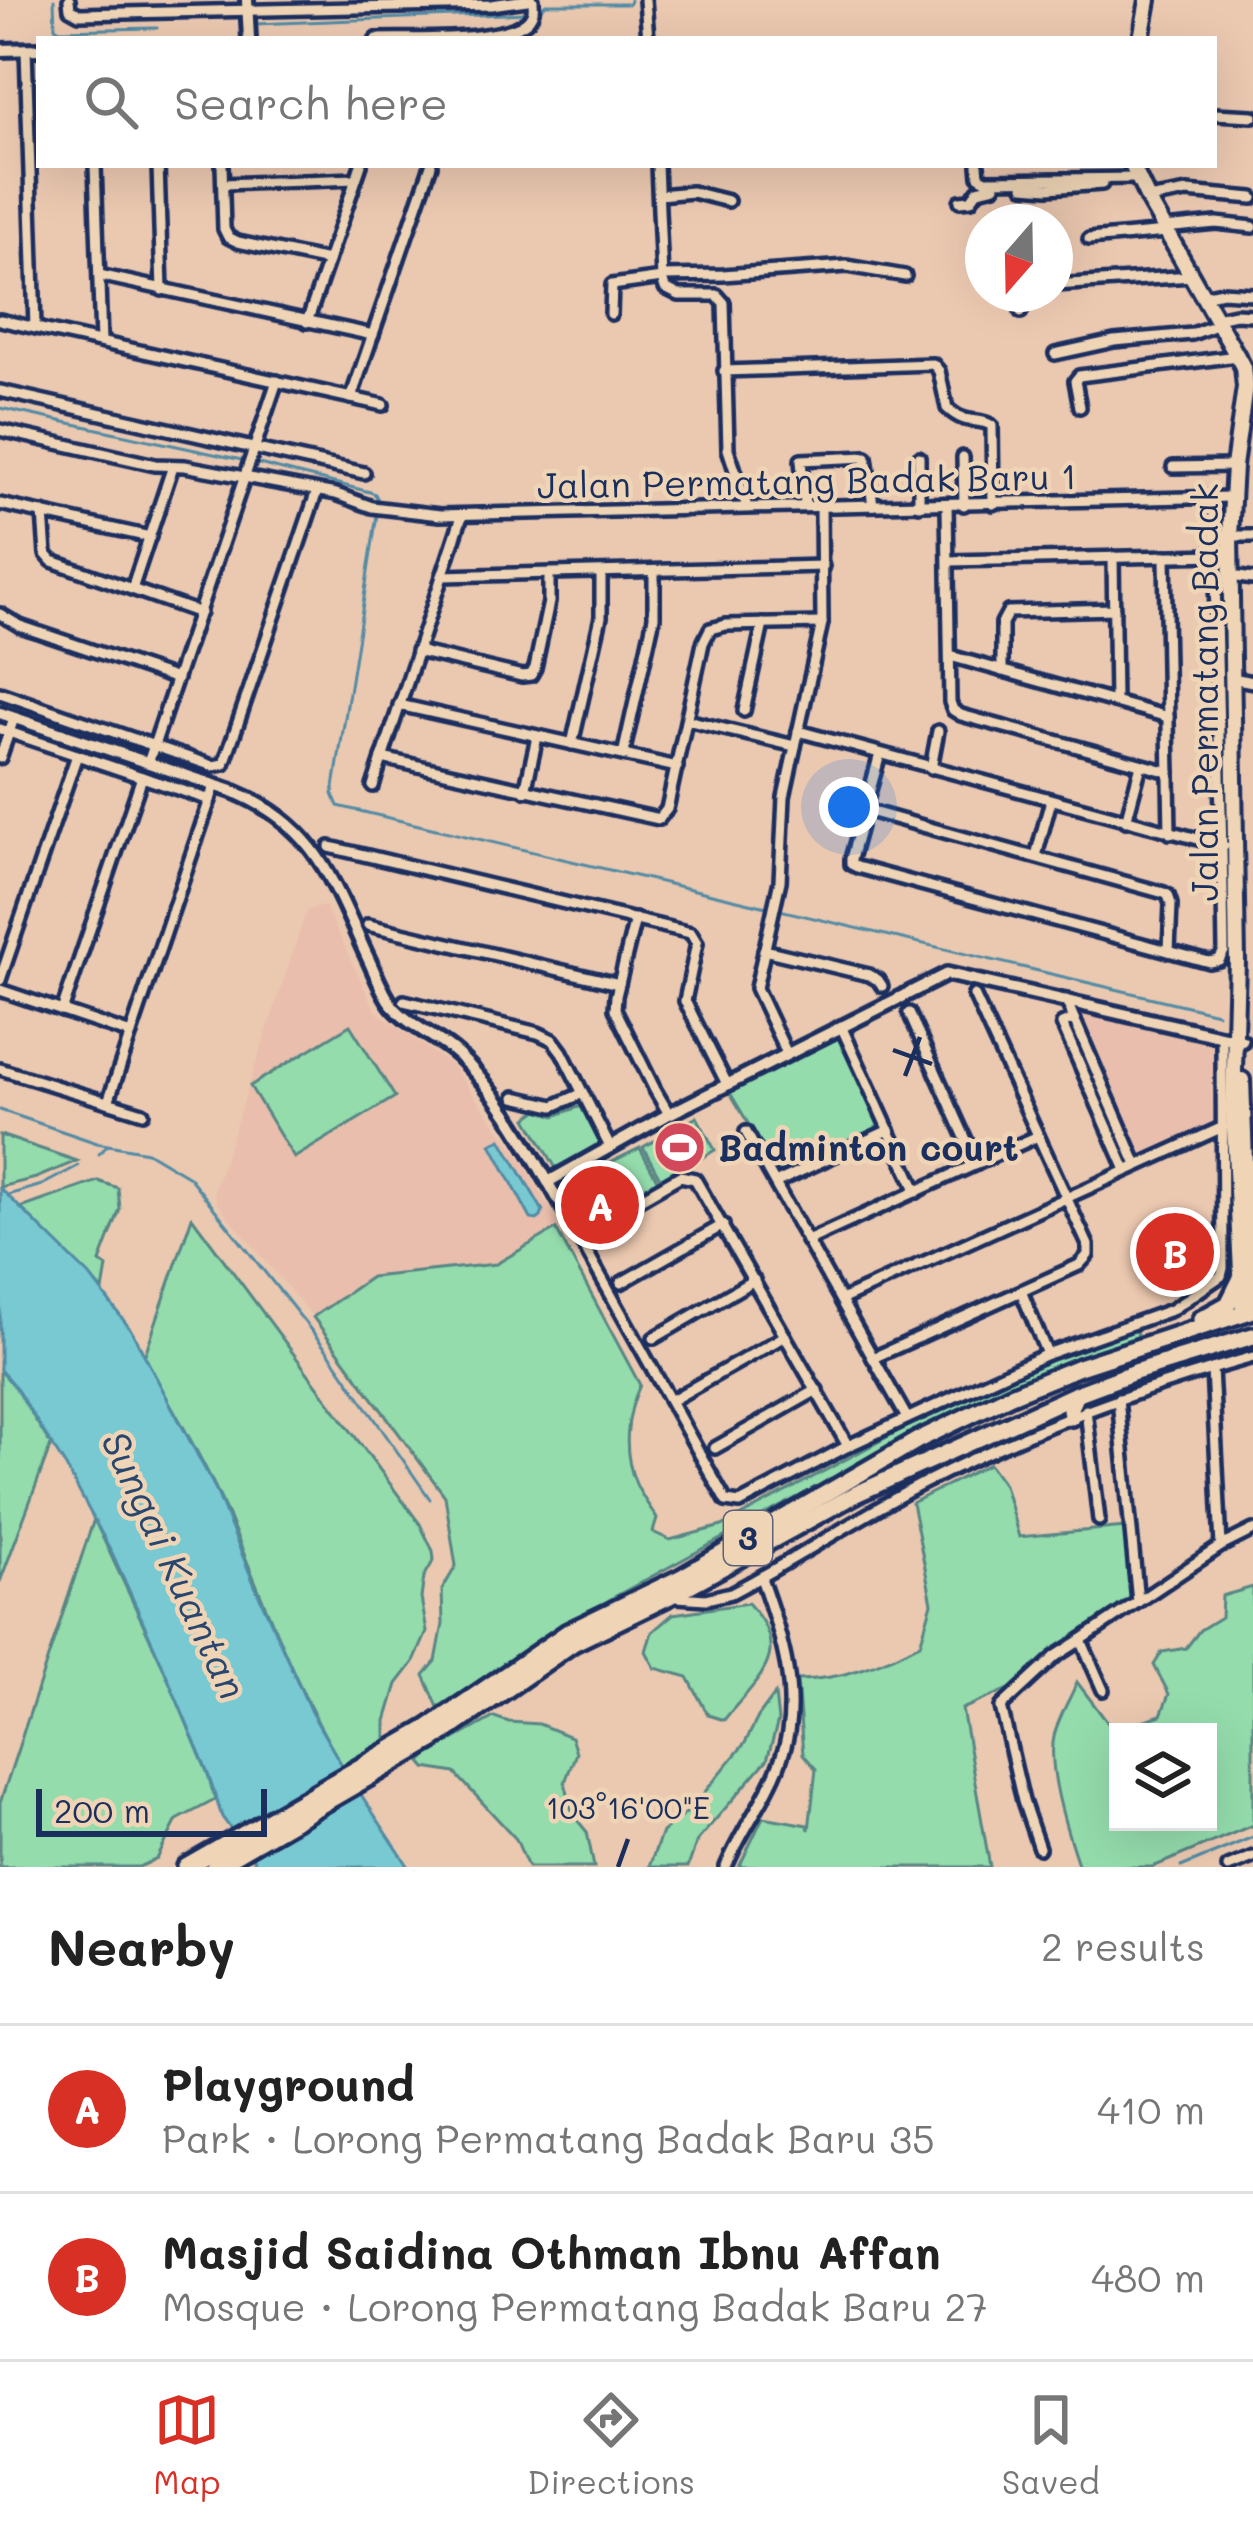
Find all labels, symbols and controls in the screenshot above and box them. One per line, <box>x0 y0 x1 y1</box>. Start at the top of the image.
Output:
search box <box>36 36 1217 168</box>
icon: search <box>78 69 144 135</box>
text: Search here <box>174 73 448 131</box>
north arrow <box>965 204 1073 312</box>
street label: Jalan Permatang Badak Baru 1 <box>537 451 1077 508</box>
street label: Jalan Permatang Badak <box>1180 483 1227 901</box>
your location <box>819 777 879 837</box>
sports icon: Badminton court <box>651 1120 707 1176</box>
place label: Badminton court <box>718 1123 1019 1170</box>
pin: A <box>561 1160 639 1250</box>
pin: B <box>1136 1207 1214 1297</box>
water label: Sungai Kuantan <box>90 1422 260 1707</box>
road number: 3 <box>724 1511 772 1565</box>
map controls <box>1109 1723 1217 1831</box>
button: layers <box>1109 1723 1217 1831</box>
scale bar <box>36 1783 267 1836</box>
text: 103°16'00"E <box>546 1787 710 1827</box>
text: 200 m <box>54 1788 150 1831</box>
text: Nearby <box>48 1912 235 1979</box>
text: 2 results <box>1041 1920 1205 1971</box>
text: Playground <box>162 2054 415 2112</box>
text: A <box>73 2083 101 2134</box>
text: 410 m <box>1097 2083 1205 2134</box>
text: Park · Lorong Permatang Badak Baru 35 <box>162 2112 935 2163</box>
text: Masjid Saidina Othman Ibnu Affan <box>162 2222 941 2280</box>
text: B <box>74 2251 100 2302</box>
text: 480 m <box>1091 2251 1205 2302</box>
text: Mosque · Lorong Permatang Badak Baru 27 <box>162 2280 988 2331</box>
tab: Map <box>153 2387 221 2502</box>
tab: Directions <box>527 2387 695 2502</box>
tab: Saved <box>1002 2387 1100 2502</box>

